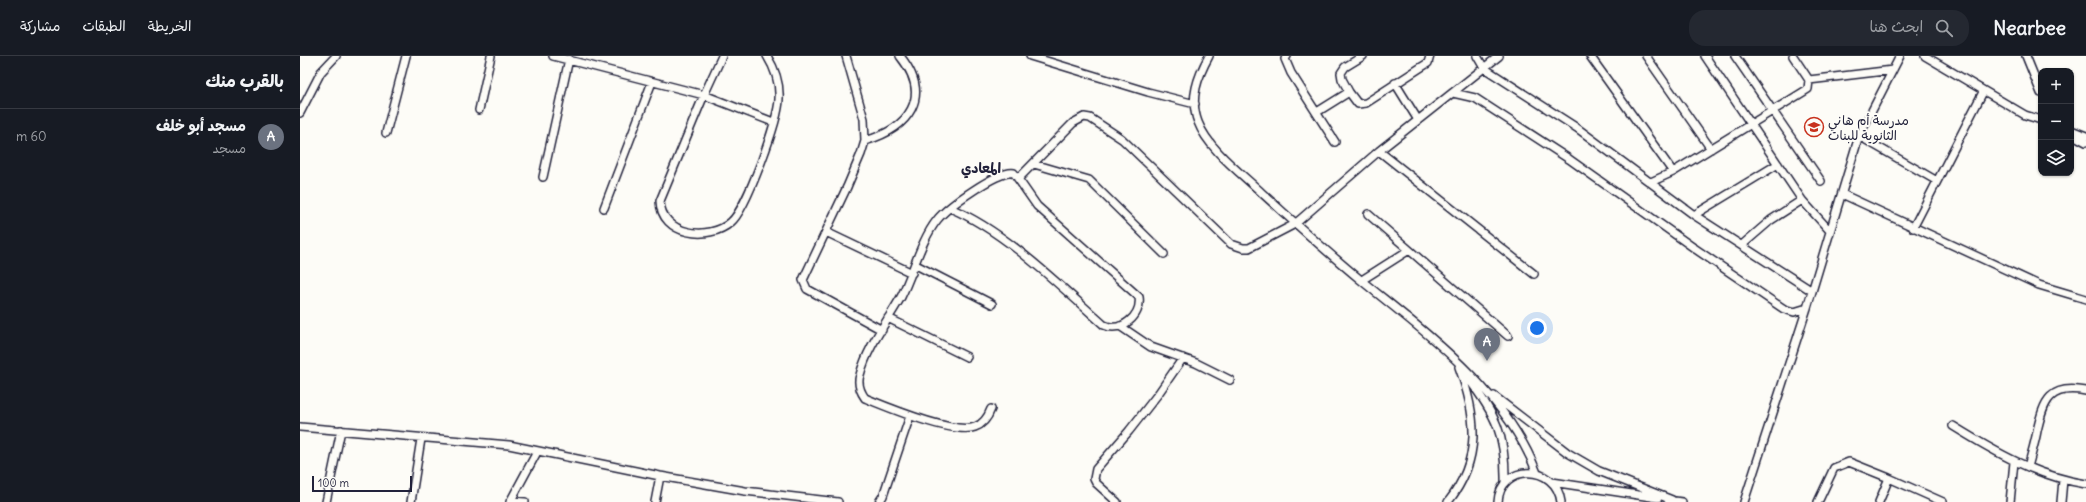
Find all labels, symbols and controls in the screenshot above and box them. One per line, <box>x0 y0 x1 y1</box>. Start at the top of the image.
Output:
search box <box>1689 10 1969 46</box>
text: Nearbee <box>1993 16 2066 40</box>
text: مشاركة <box>20 17 60 35</box>
text: الطبقات <box>82 17 126 35</box>
text: الخريطة <box>148 17 191 35</box>
text: ابحث هنا <box>1869 17 1923 36</box>
icon: search <box>1933 17 1955 39</box>
map controls <box>2038 68 2074 176</box>
button: + <box>2038 68 2074 104</box>
text: بالقرب منك <box>205 70 284 92</box>
button: − <box>2038 104 2074 140</box>
place label: مدرسة أم هاني الثانوية للبنات <box>1828 112 1909 144</box>
text: مسجد أبو خلف <box>156 116 246 135</box>
school or university icon: مدرسة أم هاني الثانوية للبنات <box>1803 116 1825 138</box>
text: 60 m <box>16 128 47 145</box>
text: A <box>267 128 275 145</box>
text: مسجد <box>213 140 246 157</box>
button: layers <box>2038 140 2074 176</box>
district label: المعادي <box>961 159 1001 179</box>
your location <box>1527 318 1547 338</box>
pin: A <box>1474 328 1500 361</box>
scale bar <box>312 474 412 493</box>
text: 100 m <box>318 476 349 490</box>

